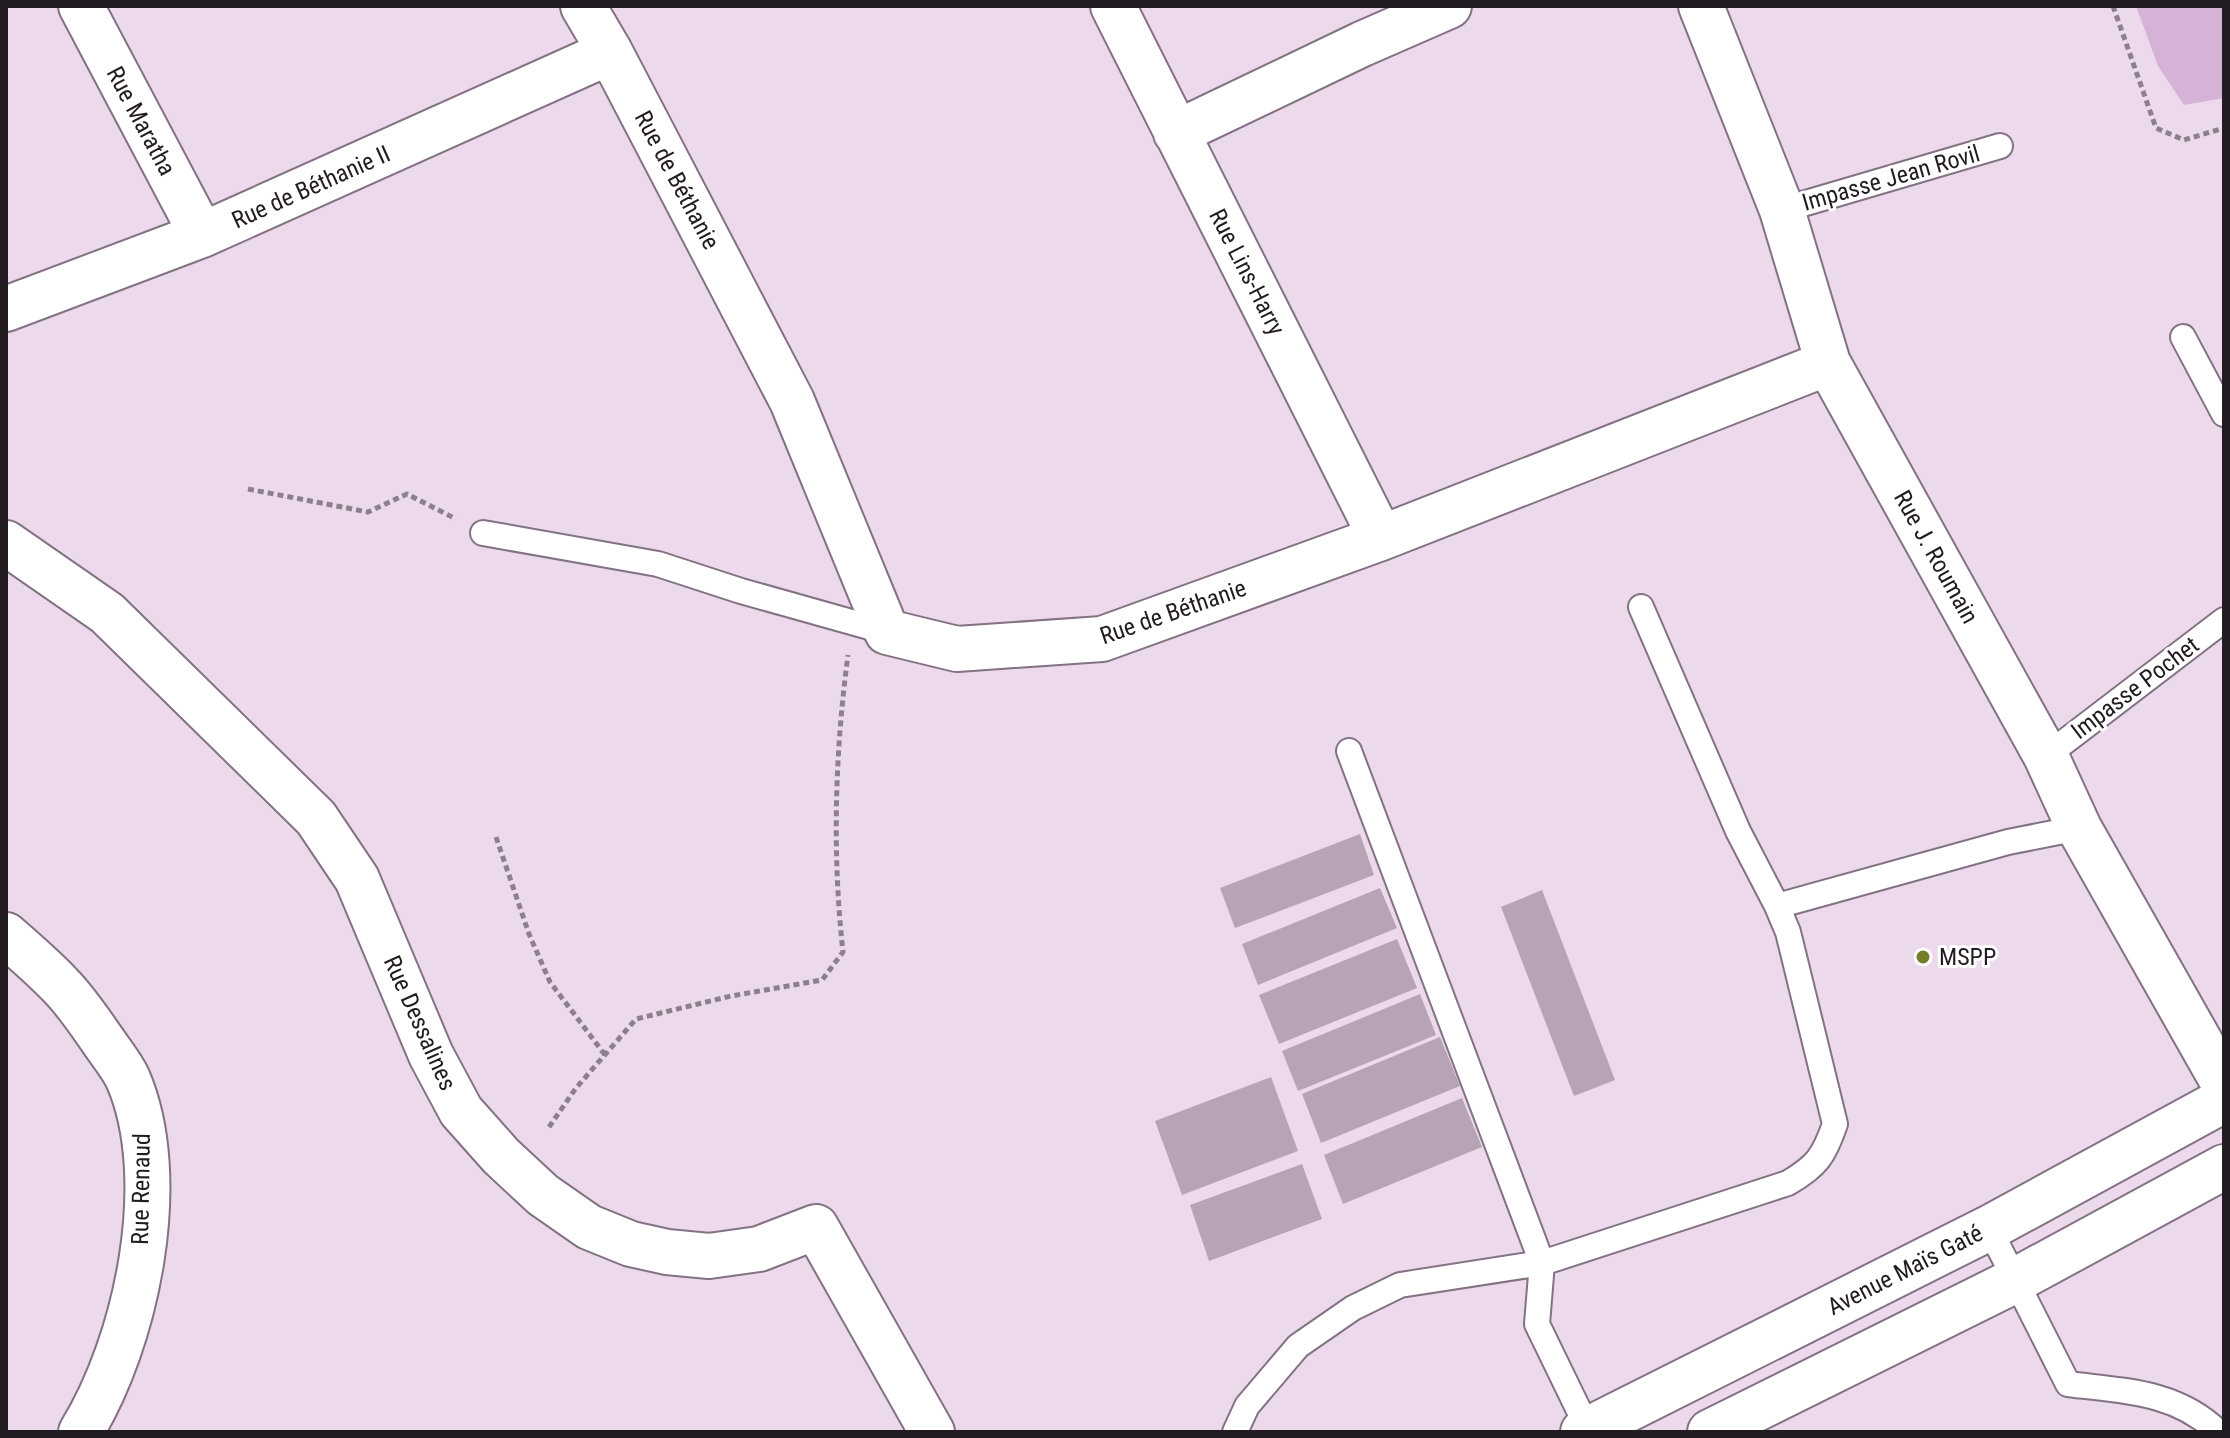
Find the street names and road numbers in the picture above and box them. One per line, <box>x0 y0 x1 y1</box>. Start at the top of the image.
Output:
street label: Rue Maratha <box>101 62 181 180</box>
street label: Rue de Béthanie <box>629 106 725 254</box>
street label: Impasse Jean Rovil <box>1799 139 1983 217</box>
street label: Rue de Béthanie II <box>228 140 394 234</box>
street label: Rue Lins-Harry <box>1203 204 1291 340</box>
street label: Rue J. Roumain <box>1888 486 1984 628</box>
street label: Rue de Béthanie <box>1096 574 1250 650</box>
street label: Impasse Pochet <box>2066 631 2204 745</box>
street label: Rue Dessalines <box>378 951 462 1095</box>
street label: Rue Renaud <box>126 1133 156 1245</box>
street label: Avenue Maïs Gaté <box>1823 1219 1987 1321</box>

